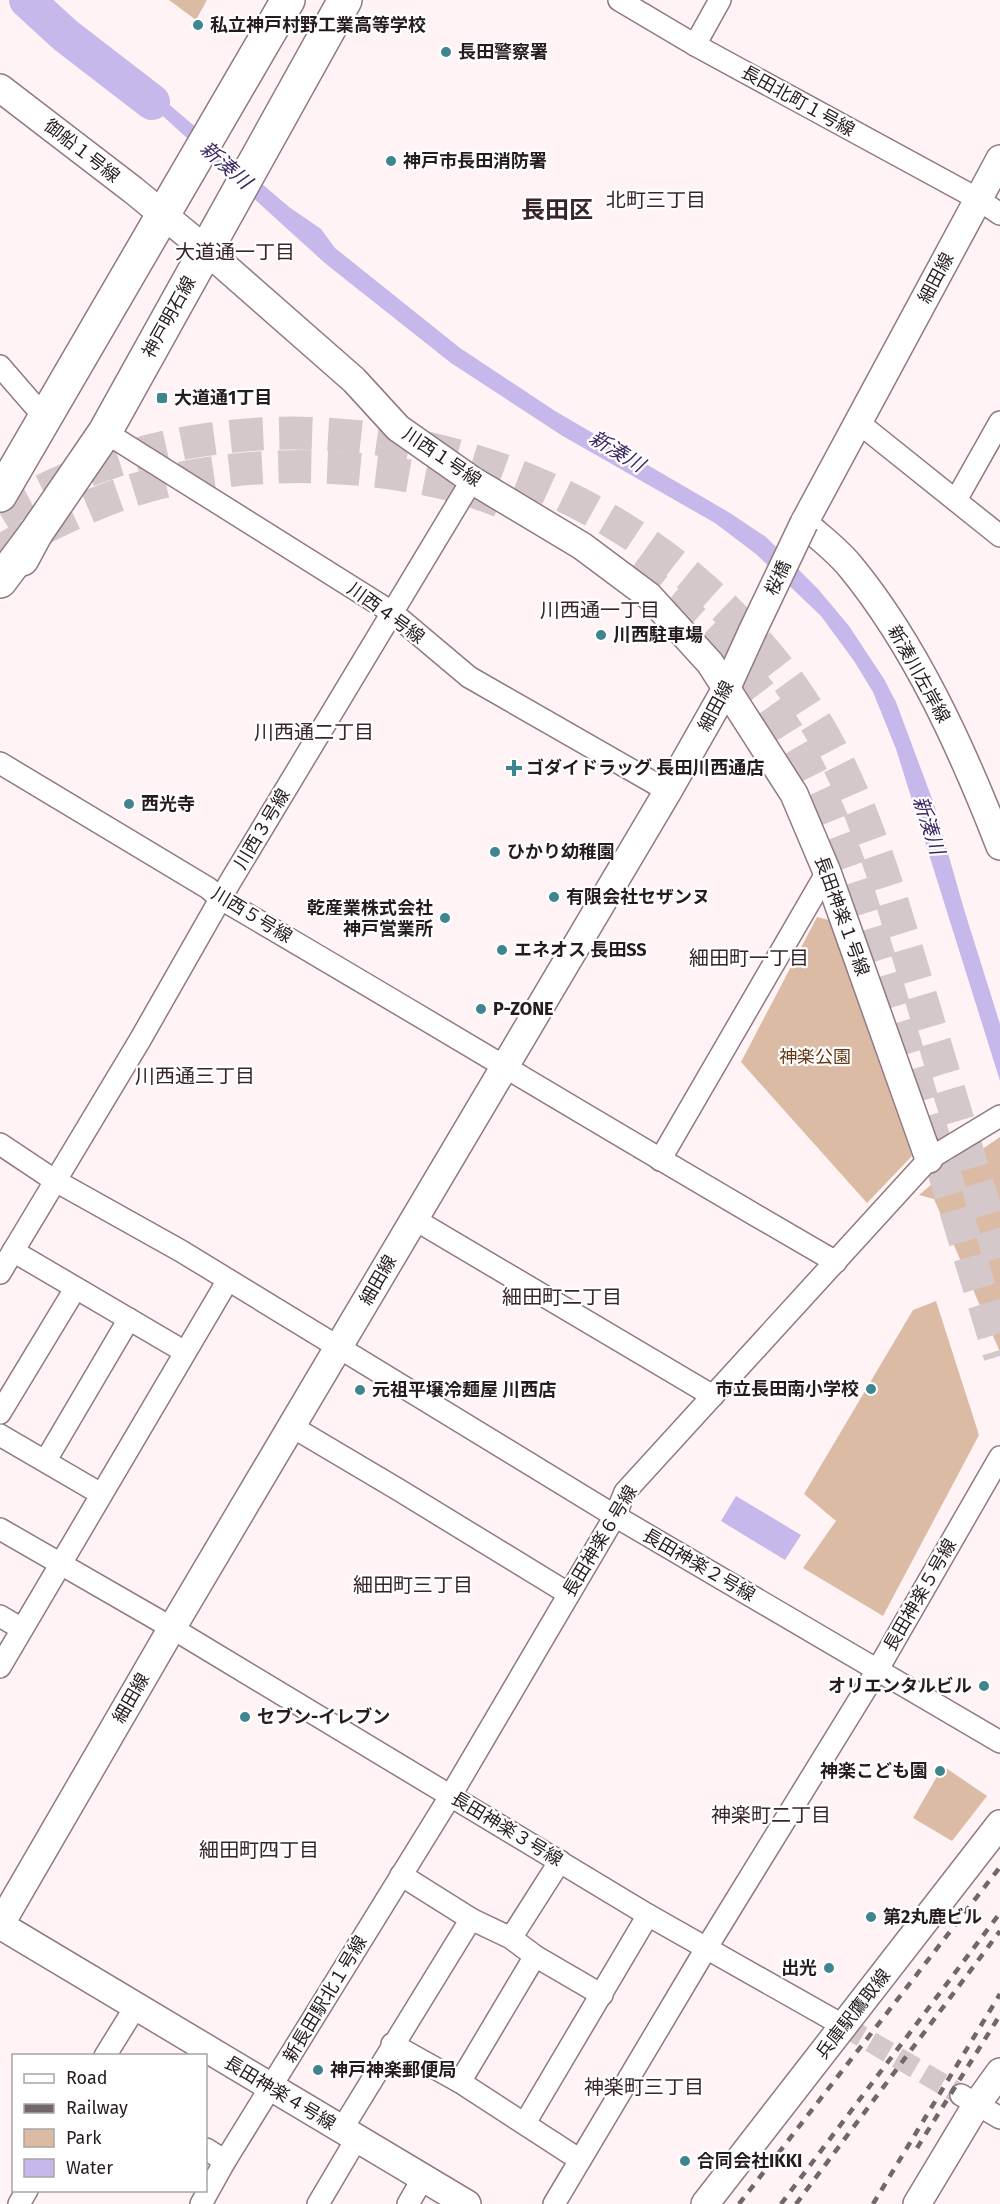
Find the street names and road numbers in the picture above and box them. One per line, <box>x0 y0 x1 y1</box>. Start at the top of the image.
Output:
street label: 長田北町１号線 <box>738 61 858 141</box>
street label: 御船１号線 <box>40 115 124 187</box>
street label: 細田線 <box>914 249 958 307</box>
street label: 神戸明石線 <box>138 272 200 362</box>
street label: 川西１号線 <box>399 423 485 491</box>
street label: 桜橋 <box>760 557 796 599</box>
street label: 川西４号線 <box>343 578 429 648</box>
street label: 新湊川左岸線 <box>883 621 955 727</box>
street label: 細田線 <box>694 677 738 735</box>
street label: 川西３号線 <box>229 785 295 873</box>
street label: 長田神楽１号線 <box>810 853 874 979</box>
street label: 川西５号線 <box>208 882 296 948</box>
street label: 細田線 <box>355 1251 401 1309</box>
street label: 長田神楽６号線 <box>558 1481 642 1601</box>
street label: 長田神楽２号線 <box>639 1524 759 1606</box>
street label: 長田神楽５号線 <box>879 1535 961 1655</box>
street label: 細田線 <box>108 1669 154 1727</box>
street label: 長田神楽３号線 <box>447 1787 567 1871</box>
street label: 新長田駅北１号線 <box>278 1932 372 2066</box>
street label: 兵庫駅鷹取線 <box>811 1965 895 2063</box>
street label: 長田神楽４号線 <box>220 2051 340 2135</box>

